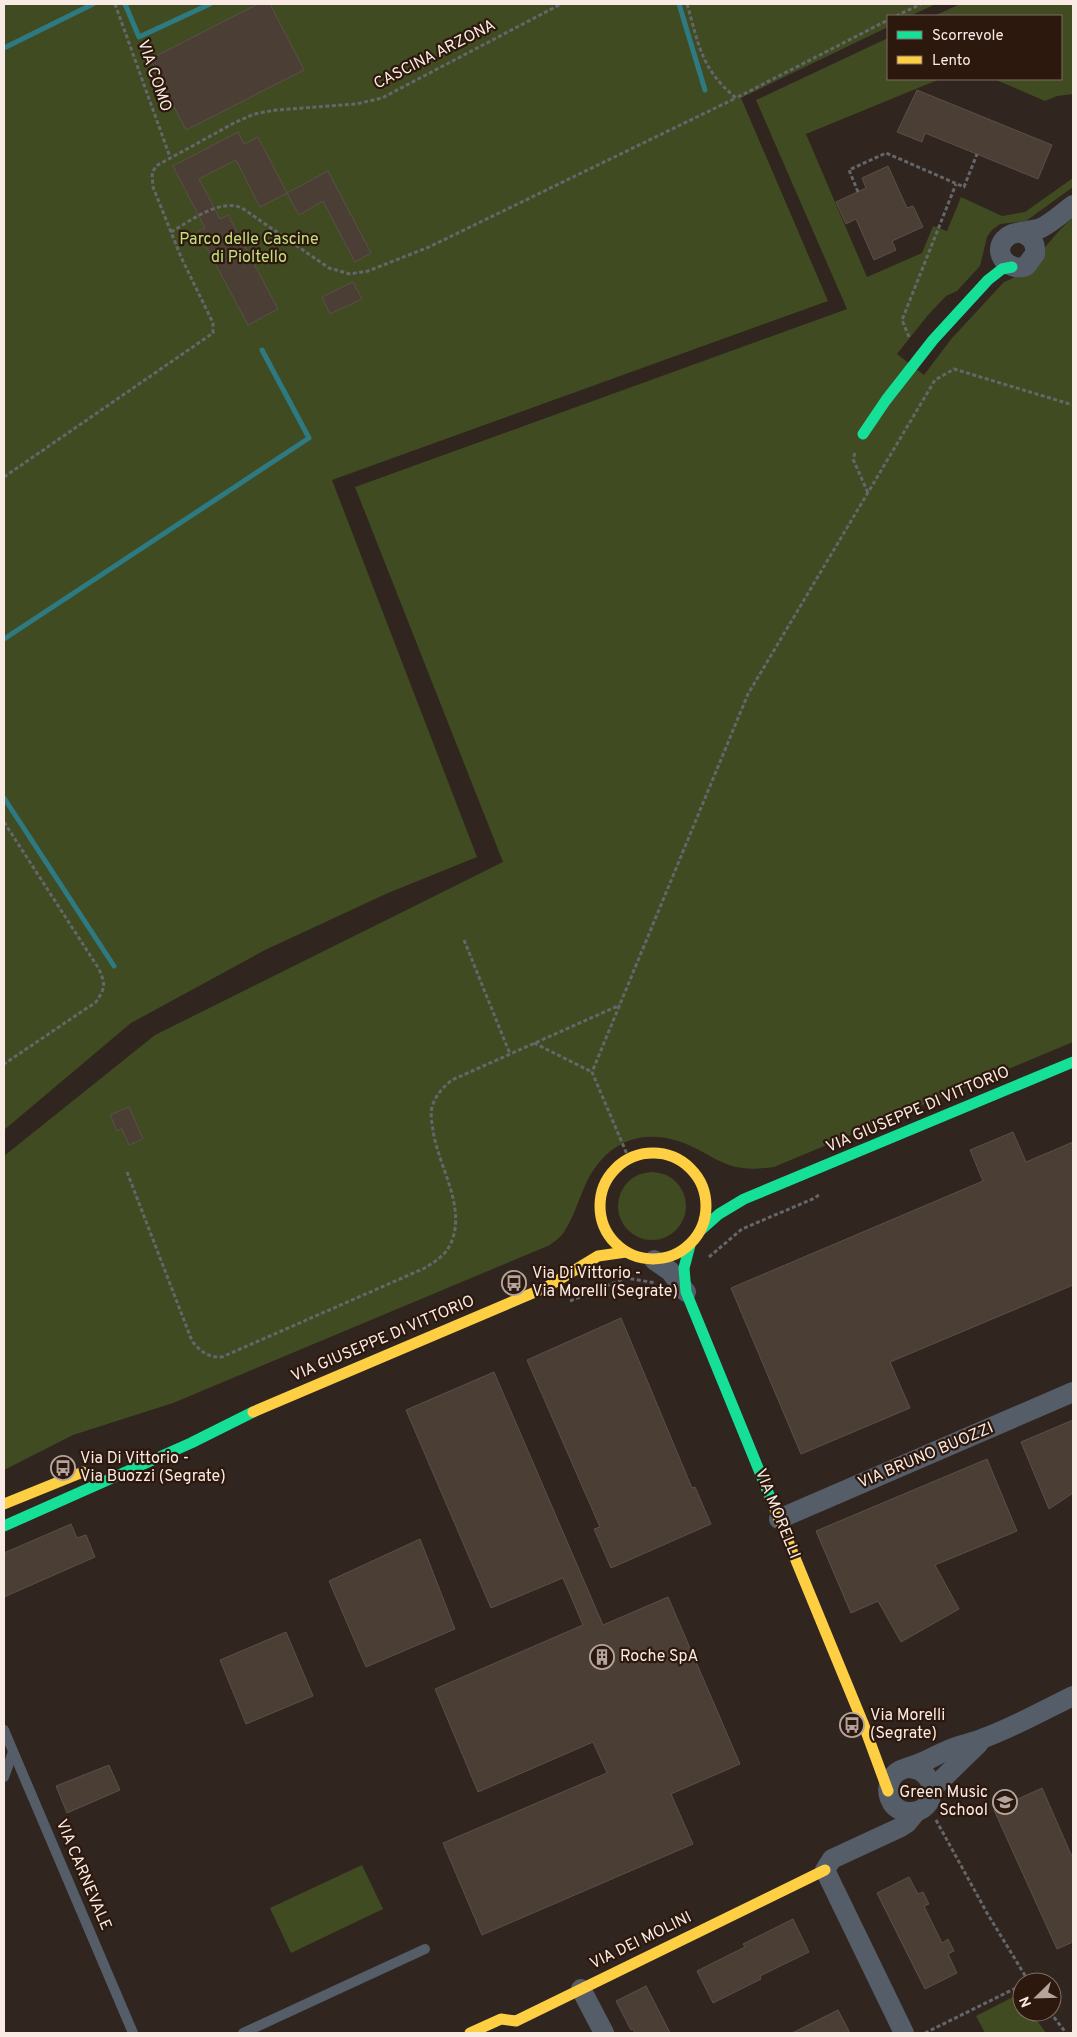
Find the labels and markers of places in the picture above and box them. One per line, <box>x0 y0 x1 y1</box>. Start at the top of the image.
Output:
place label: Via Di Vittorio - Via Morelli (Segrate) <box>532 1264 678 1302</box>
bus stop icon: Via Di Vittorio - Via Morelli (Segrate) <box>501 1270 527 1296</box>
place label: Via Di Vittorio - Via Buozzi (Segrate) <box>80 1449 226 1487</box>
bus stop icon: Via Di Vittorio - Via Buozzi (Segrate) <box>50 1455 76 1481</box>
building icon: Roche SpA <box>589 1644 615 1670</box>
place label: Roche SpA <box>620 1647 699 1667</box>
place label: Via Morelli (Segrate) <box>870 1706 945 1744</box>
bus stop icon: Via Morelli (Segrate) <box>839 1712 865 1738</box>
place label: Green Music School <box>899 1783 988 1821</box>
school or university icon: Green Music School <box>992 1789 1018 1815</box>

